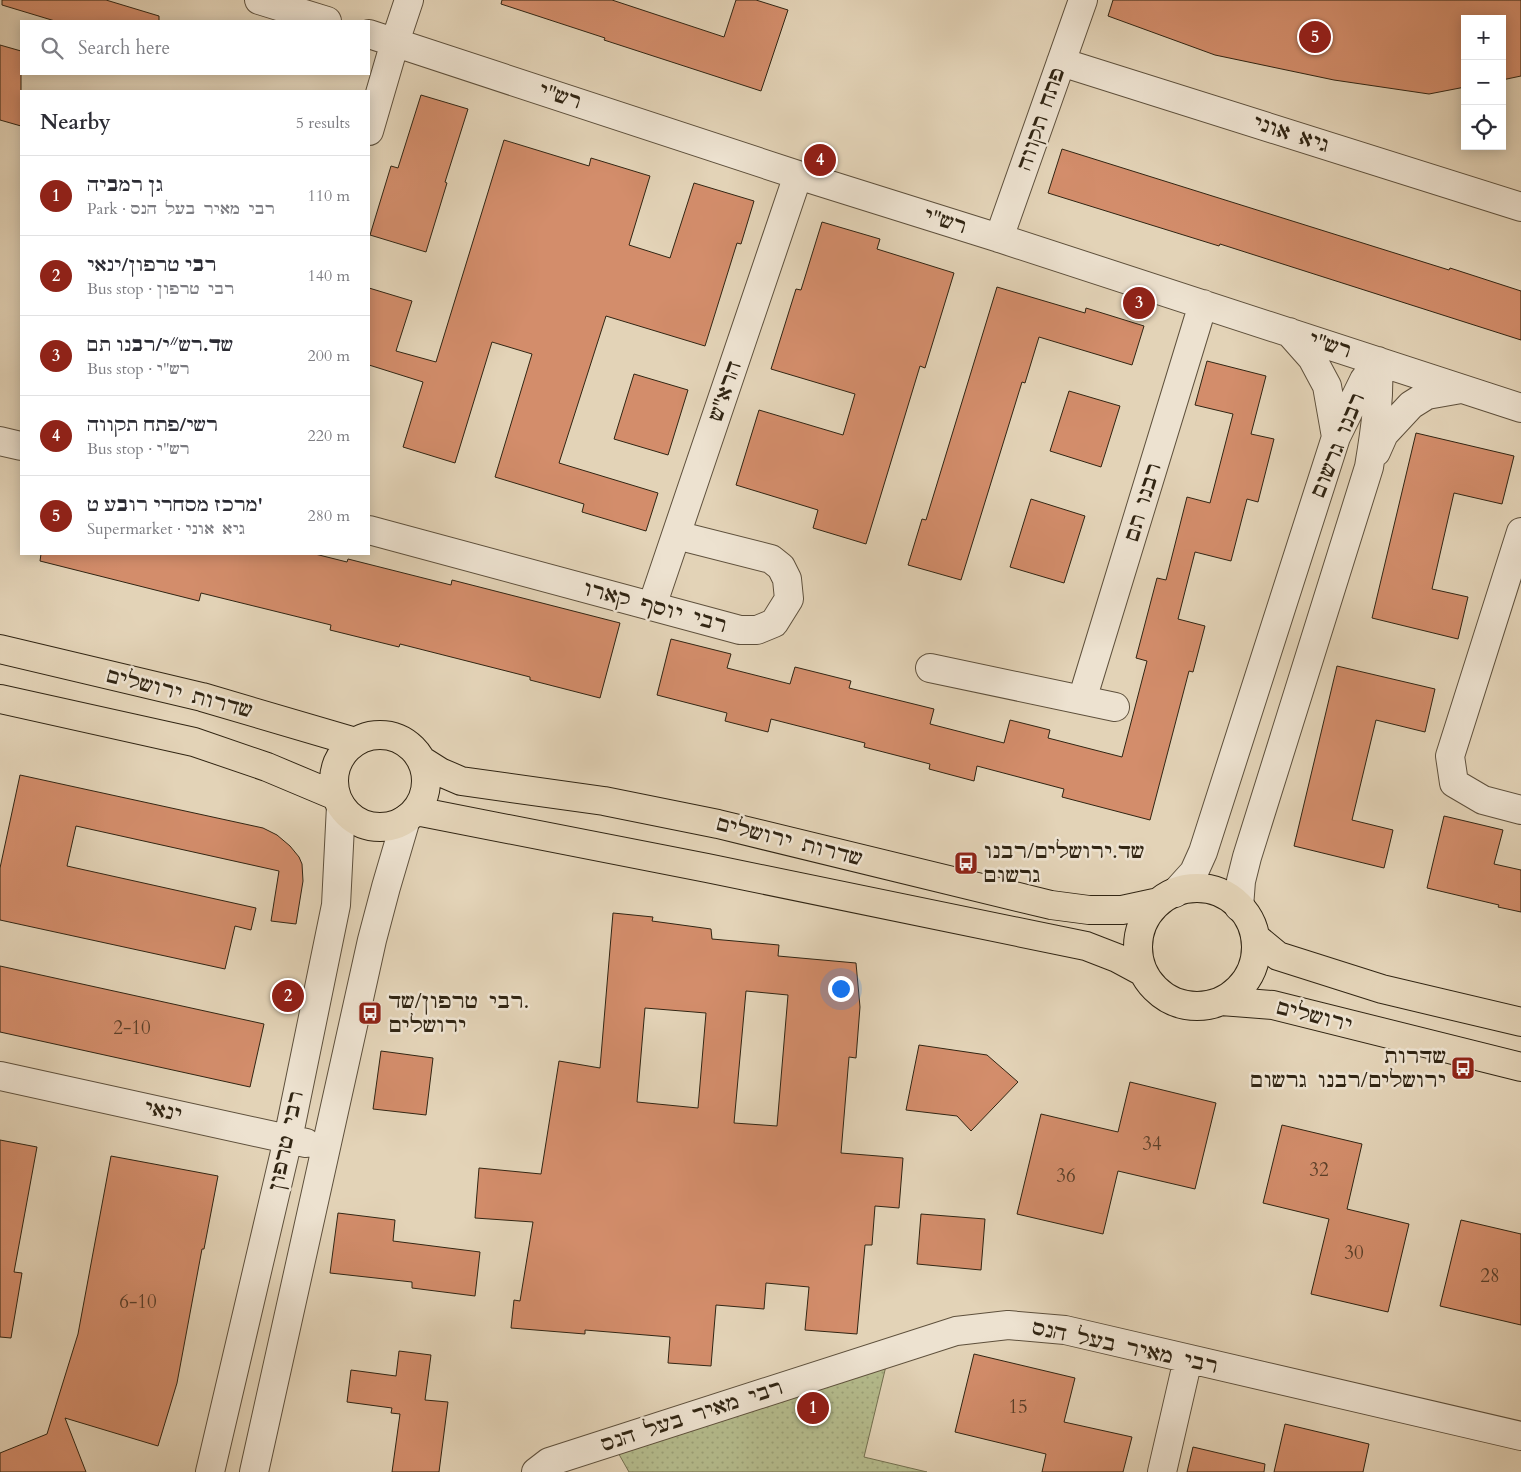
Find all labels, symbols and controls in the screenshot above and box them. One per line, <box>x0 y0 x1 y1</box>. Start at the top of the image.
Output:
map controls <box>1461 15 1506 150</box>
button: + <box>1461 15 1506 60</box>
pin: 5 <box>1299 18 1331 56</box>
search box <box>20 20 370 75</box>
icon: search <box>38 34 66 62</box>
text: Search here <box>78 35 170 61</box>
button: − <box>1461 60 1506 105</box>
street label: פתח תקווה <box>1010 64 1072 174</box>
street label: רש"י <box>535 75 585 117</box>
button: locate <box>1461 105 1506 150</box>
text: Nearby <box>40 108 111 137</box>
street label: גיא אוני <box>1249 108 1333 160</box>
text: 5 results <box>296 112 350 134</box>
pin: 4 <box>804 141 836 179</box>
text: גן רמביה <box>87 172 163 198</box>
text: 1 <box>52 185 60 207</box>
text: 110 m <box>308 185 350 207</box>
text: Park · רבי מאיר בעל הנס <box>87 198 275 220</box>
street label: רש"י <box>920 201 970 241</box>
text: רבי טרפון/ינאי <box>87 252 217 278</box>
text: 2 <box>52 265 60 287</box>
text: 140 m <box>308 265 350 287</box>
text: Bus stop · רבי טרפון <box>87 278 234 300</box>
pin: 3 <box>1123 284 1155 322</box>
street label: רש"י <box>1305 324 1355 366</box>
text: שד.רש״י/רבנו תם <box>87 332 233 358</box>
text: 3 <box>52 345 60 367</box>
text: 200 m <box>308 345 350 367</box>
street label: הרא"ש <box>701 357 749 425</box>
text: Bus stop · רש"י <box>87 358 190 380</box>
street label: רבנו גרשום <box>1304 388 1372 502</box>
text: רשי/פתח תקווה <box>87 412 218 438</box>
text: 4 <box>52 425 60 447</box>
text: 220 m <box>308 425 350 447</box>
text: Bus stop · רש"י <box>87 438 190 460</box>
street label: רבנו תם <box>1117 459 1169 545</box>
text: מרכז מסחרי רובע ט' <box>87 492 263 518</box>
text: 5 <box>52 505 60 527</box>
text: 280 m <box>308 505 350 527</box>
text: Supermarket · גיא אוני <box>87 518 245 540</box>
street label: רבי יוסף קארו <box>580 574 730 640</box>
street label: שדרות ירושלים <box>102 661 256 725</box>
street label: שדרות ירושלים <box>712 809 866 873</box>
place label: שד.ירושלים/רבנו גרשום <box>984 837 1144 890</box>
bus stop icon: שד.ירושלים/רבנו גרשום <box>953 850 979 876</box>
your location <box>828 976 854 1002</box>
pin: 2 <box>272 977 304 1015</box>
place label: רבי טרפון/שד. ירושלים <box>388 987 529 1040</box>
street label: ירושלים <box>1272 992 1356 1040</box>
bus stop icon: רבי טרפון/שד. ירושלים <box>357 1000 383 1026</box>
house number: 2-10 <box>113 1015 151 1041</box>
place label: שדרות ירושלים/רבנו גרשום <box>1250 1042 1446 1095</box>
bus stop icon: שדרות ירושלים/רבנו גרשום <box>1450 1055 1476 1081</box>
street label: רבי טרפון <box>261 1088 311 1194</box>
street label: ינאי <box>141 1093 185 1129</box>
house number: 34 <box>1142 1131 1162 1157</box>
house number: 32 <box>1309 1157 1329 1183</box>
house number: 36 <box>1056 1163 1076 1189</box>
house number: 30 <box>1344 1240 1364 1266</box>
house number: 28 <box>1480 1263 1500 1289</box>
house number: 6-10 <box>119 1289 157 1315</box>
street label: רבי מאיר בעל הנס <box>1029 1313 1221 1381</box>
street label: רבי מאיר בעל הנס <box>597 1373 787 1459</box>
pin: 1 <box>797 1389 829 1427</box>
house number: 15 <box>1008 1394 1028 1420</box>

